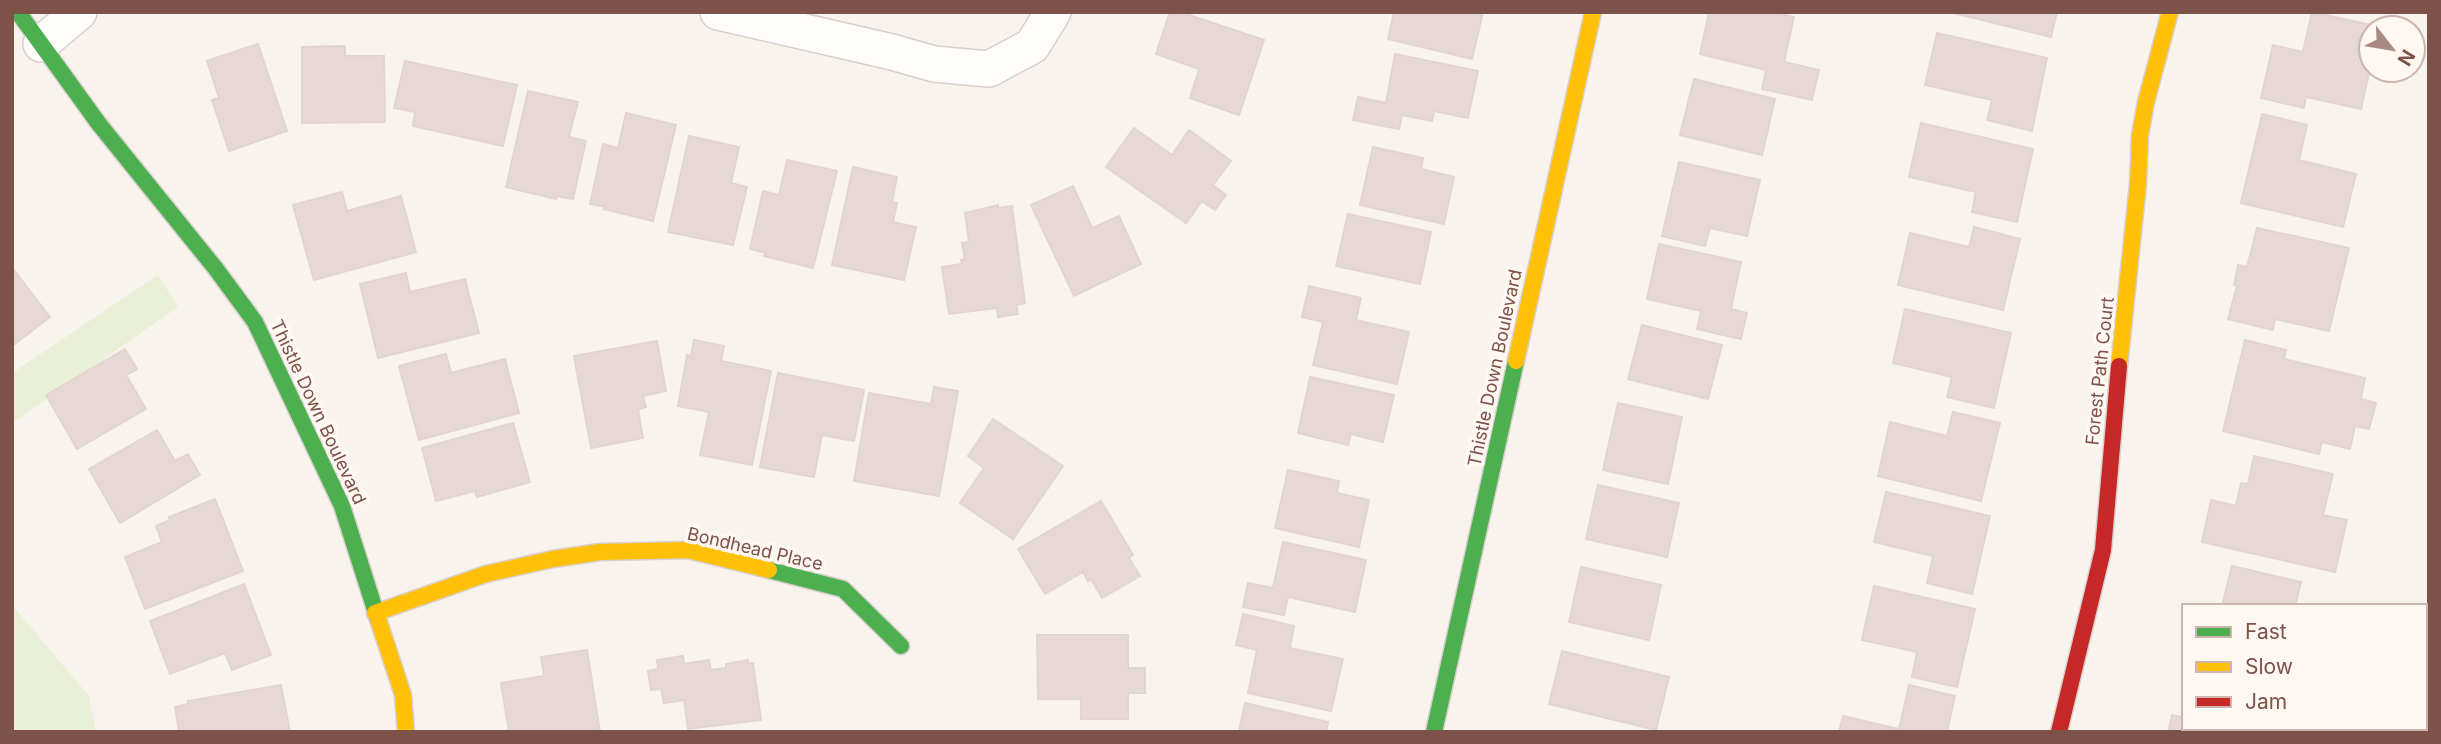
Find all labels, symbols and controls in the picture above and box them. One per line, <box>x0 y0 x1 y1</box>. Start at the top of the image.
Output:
north arrow <box>2357 14 2427 84</box>
text: N <box>2393 45 2420 70</box>
street label: Thistle Down Boulevard <box>1463 267 1526 468</box>
street label: Forest Path Court <box>2081 296 2118 446</box>
street label: Thistle Down Boulevard <box>266 316 370 507</box>
street label: Bondhead Place <box>685 523 825 574</box>
legend <box>2182 604 2427 730</box>
text: Fast <box>2245 619 2287 644</box>
text: Slow <box>2245 654 2293 679</box>
text: Jam <box>2245 689 2287 714</box>

